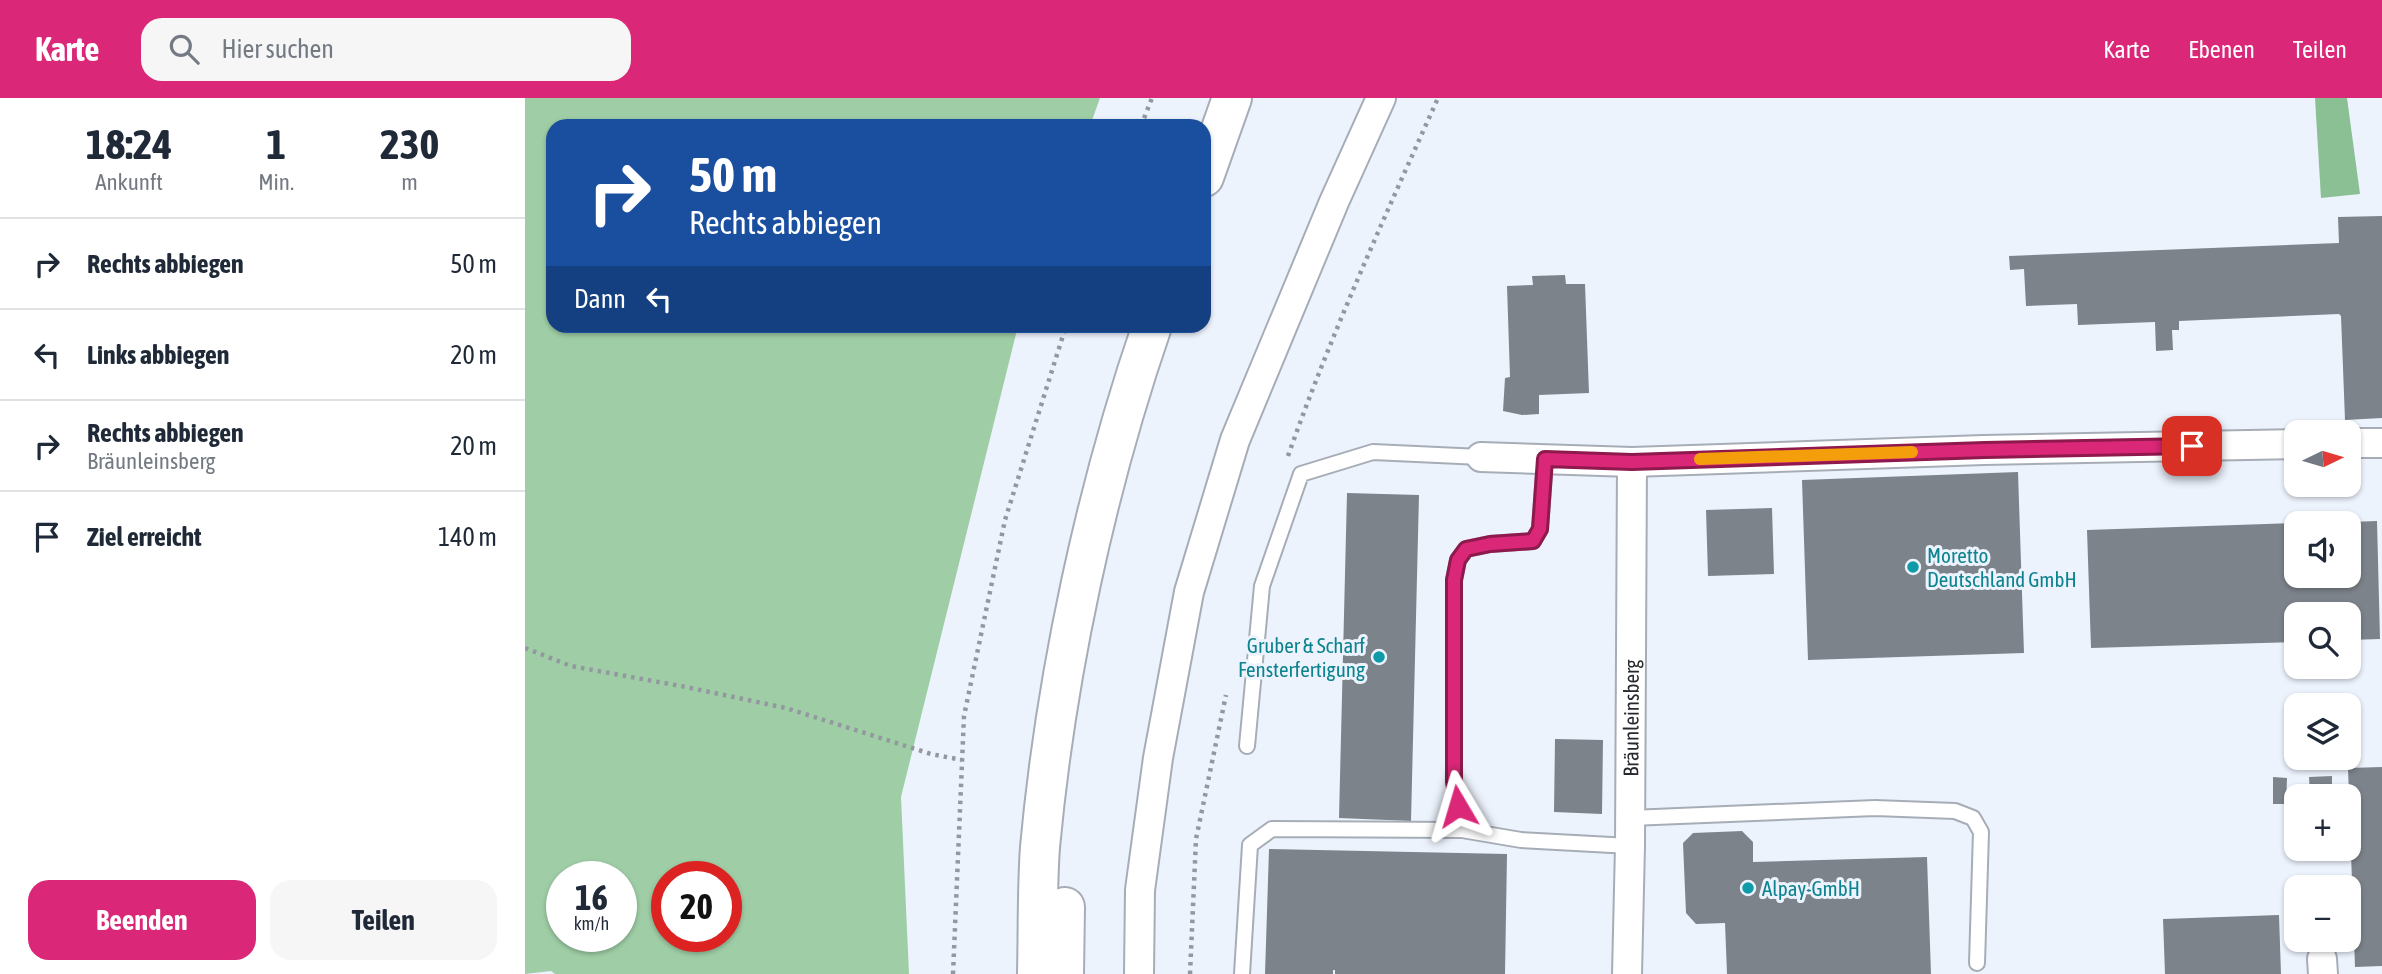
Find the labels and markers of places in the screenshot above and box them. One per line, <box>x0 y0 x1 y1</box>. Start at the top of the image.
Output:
pin <box>2162 416 2222 476</box>
place label: Moretto Deutschland GmbH <box>1927 543 2077 591</box>
marker: Moretto Deutschland GmbH <box>1905 559 1921 575</box>
place label: Gruber & Scharf Fensterfertigung <box>1238 633 1365 681</box>
marker: Gruber & Scharf Fensterfertigung <box>1371 649 1387 665</box>
place label: Alpay-GmbH <box>1762 876 1860 900</box>
marker: Alpay-GmbH <box>1740 880 1756 896</box>

